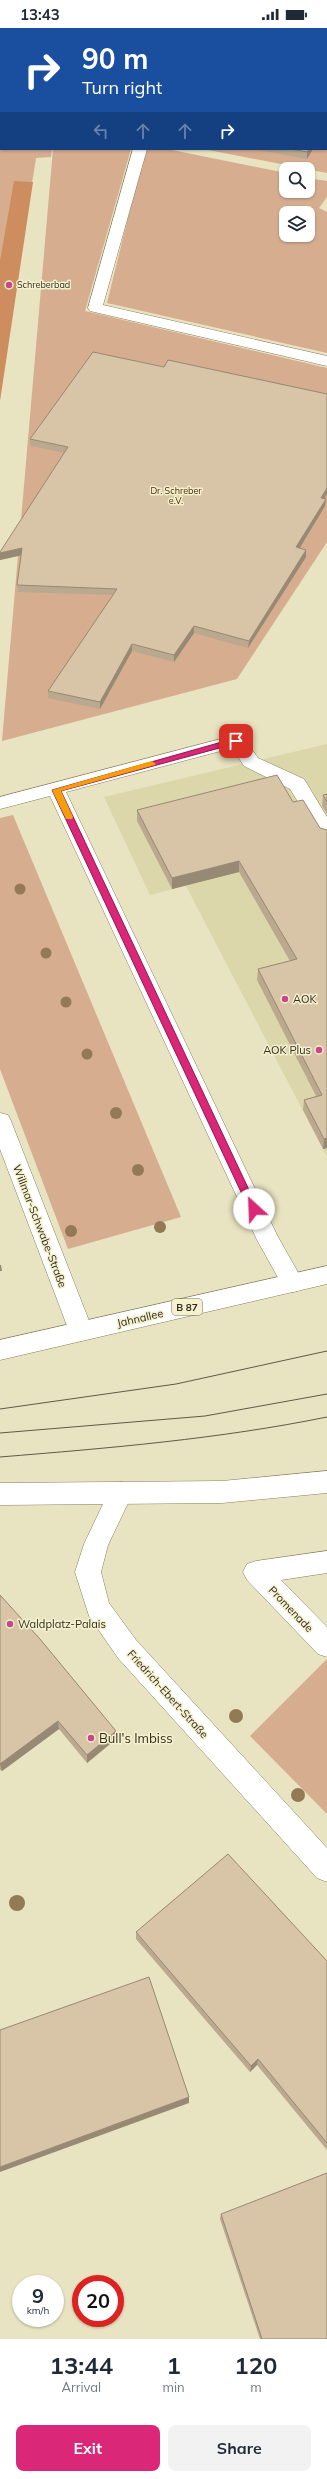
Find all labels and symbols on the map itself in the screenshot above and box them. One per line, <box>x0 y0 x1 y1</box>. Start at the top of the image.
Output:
place label: Schreberbad <box>17 279 70 290</box>
marker: Schreberbad <box>4 280 14 290</box>
park label: Dr. Schreber e.V. <box>150 485 202 506</box>
pin <box>219 724 253 758</box>
place label: AOK <box>293 992 317 1006</box>
marker: AOK <box>280 994 290 1004</box>
place label: AOK Plus <box>263 1043 311 1057</box>
marker: AOK Plus <box>314 1045 324 1055</box>
street label: Willmar-Schwabe-Straße <box>10 1162 70 1290</box>
position arrow <box>233 1188 275 1230</box>
road number: B 87 <box>172 1299 202 1315</box>
street label: Jahnallee <box>116 1306 164 1330</box>
street label: Promenade <box>266 1583 316 1635</box>
place label: Waldplatz-Palais <box>18 1617 106 1631</box>
marker: Waldplatz-Palais <box>5 1619 15 1629</box>
street label: Friedrich-Ebert-Straße <box>125 1647 211 1741</box>
place label: Bull's Imbiss <box>99 1730 173 1746</box>
marker: Bull's Imbiss <box>86 1733 96 1743</box>
speed limit sign: 20 <box>72 2275 124 2327</box>

